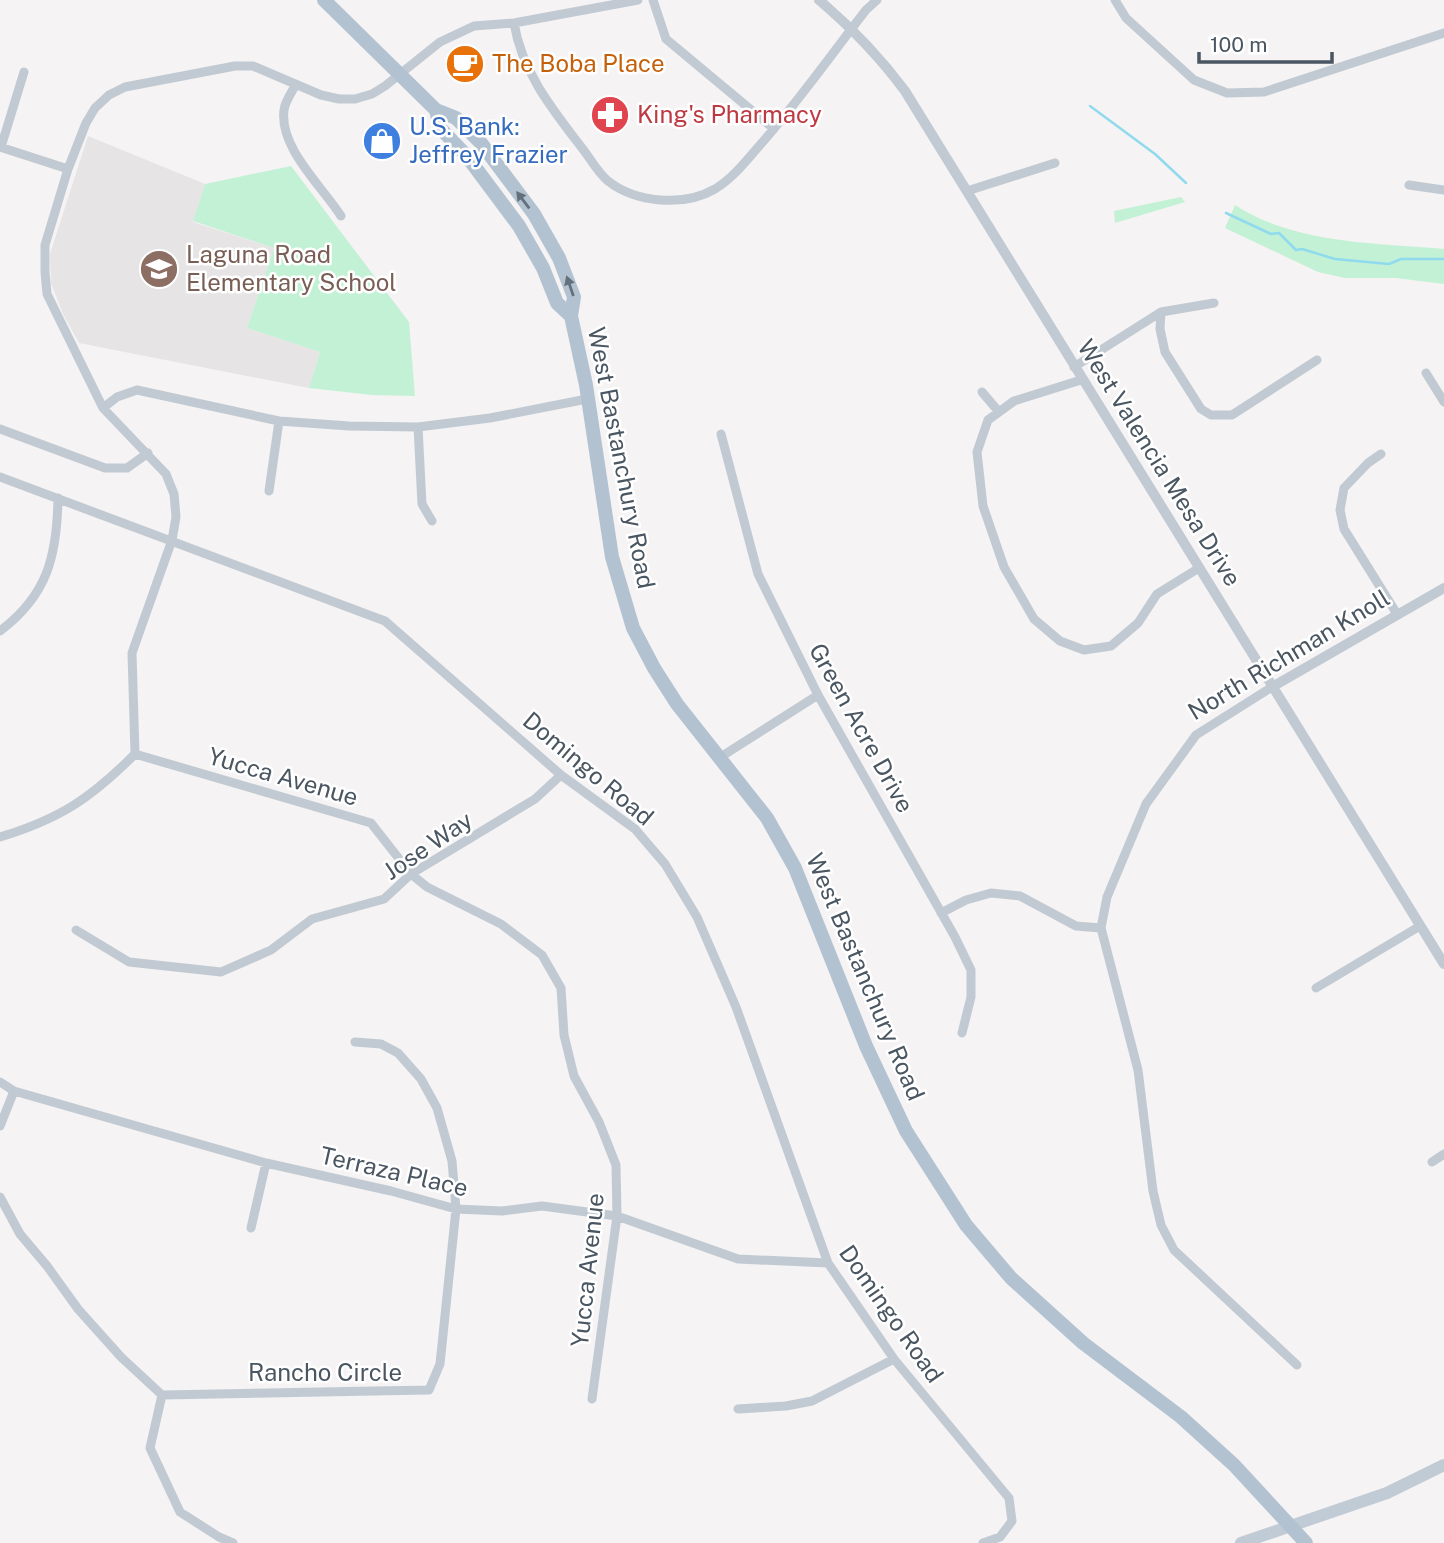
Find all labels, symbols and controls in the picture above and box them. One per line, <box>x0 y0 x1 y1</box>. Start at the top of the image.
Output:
scale bar <box>1199 21 1332 65</box>
text: 100 m <box>1210 32 1267 57</box>
cafe icon: The Boba Place <box>444 43 486 85</box>
place label: The Boba Place <box>492 49 665 77</box>
pharmacy icon: King's Pharmacy <box>589 94 631 136</box>
place label: King's Pharmacy <box>637 100 822 128</box>
place label: U.S. Bank: Jeffrey Frazier <box>409 112 568 168</box>
shop icon: U.S. Bank: Jeffrey Frazier <box>361 120 403 162</box>
one-way arrow <box>517 191 531 209</box>
place label: Laguna Road Elementary School <box>186 240 397 296</box>
school or university icon: Laguna Road Elementary School <box>138 248 180 290</box>
one-way arrow <box>564 276 575 297</box>
street label: West Bastanchury Road <box>583 325 661 591</box>
street label: West Valencia Mesa Drive <box>1072 334 1247 591</box>
street label: North Richman Knoll <box>1183 583 1394 725</box>
street label: Green Acre Drive <box>804 638 920 817</box>
street label: Domingo Road <box>518 706 660 831</box>
street label: Yucca Avenue <box>205 741 362 811</box>
street label: Jose Way <box>378 805 477 885</box>
street label: West Bastanchury Road <box>801 849 931 1104</box>
street label: Terraza Place <box>318 1140 471 1202</box>
street label: Yucca Avenue <box>565 1191 609 1348</box>
street label: Domingo Road <box>834 1239 950 1388</box>
street label: Rancho Circle <box>248 1358 402 1386</box>

